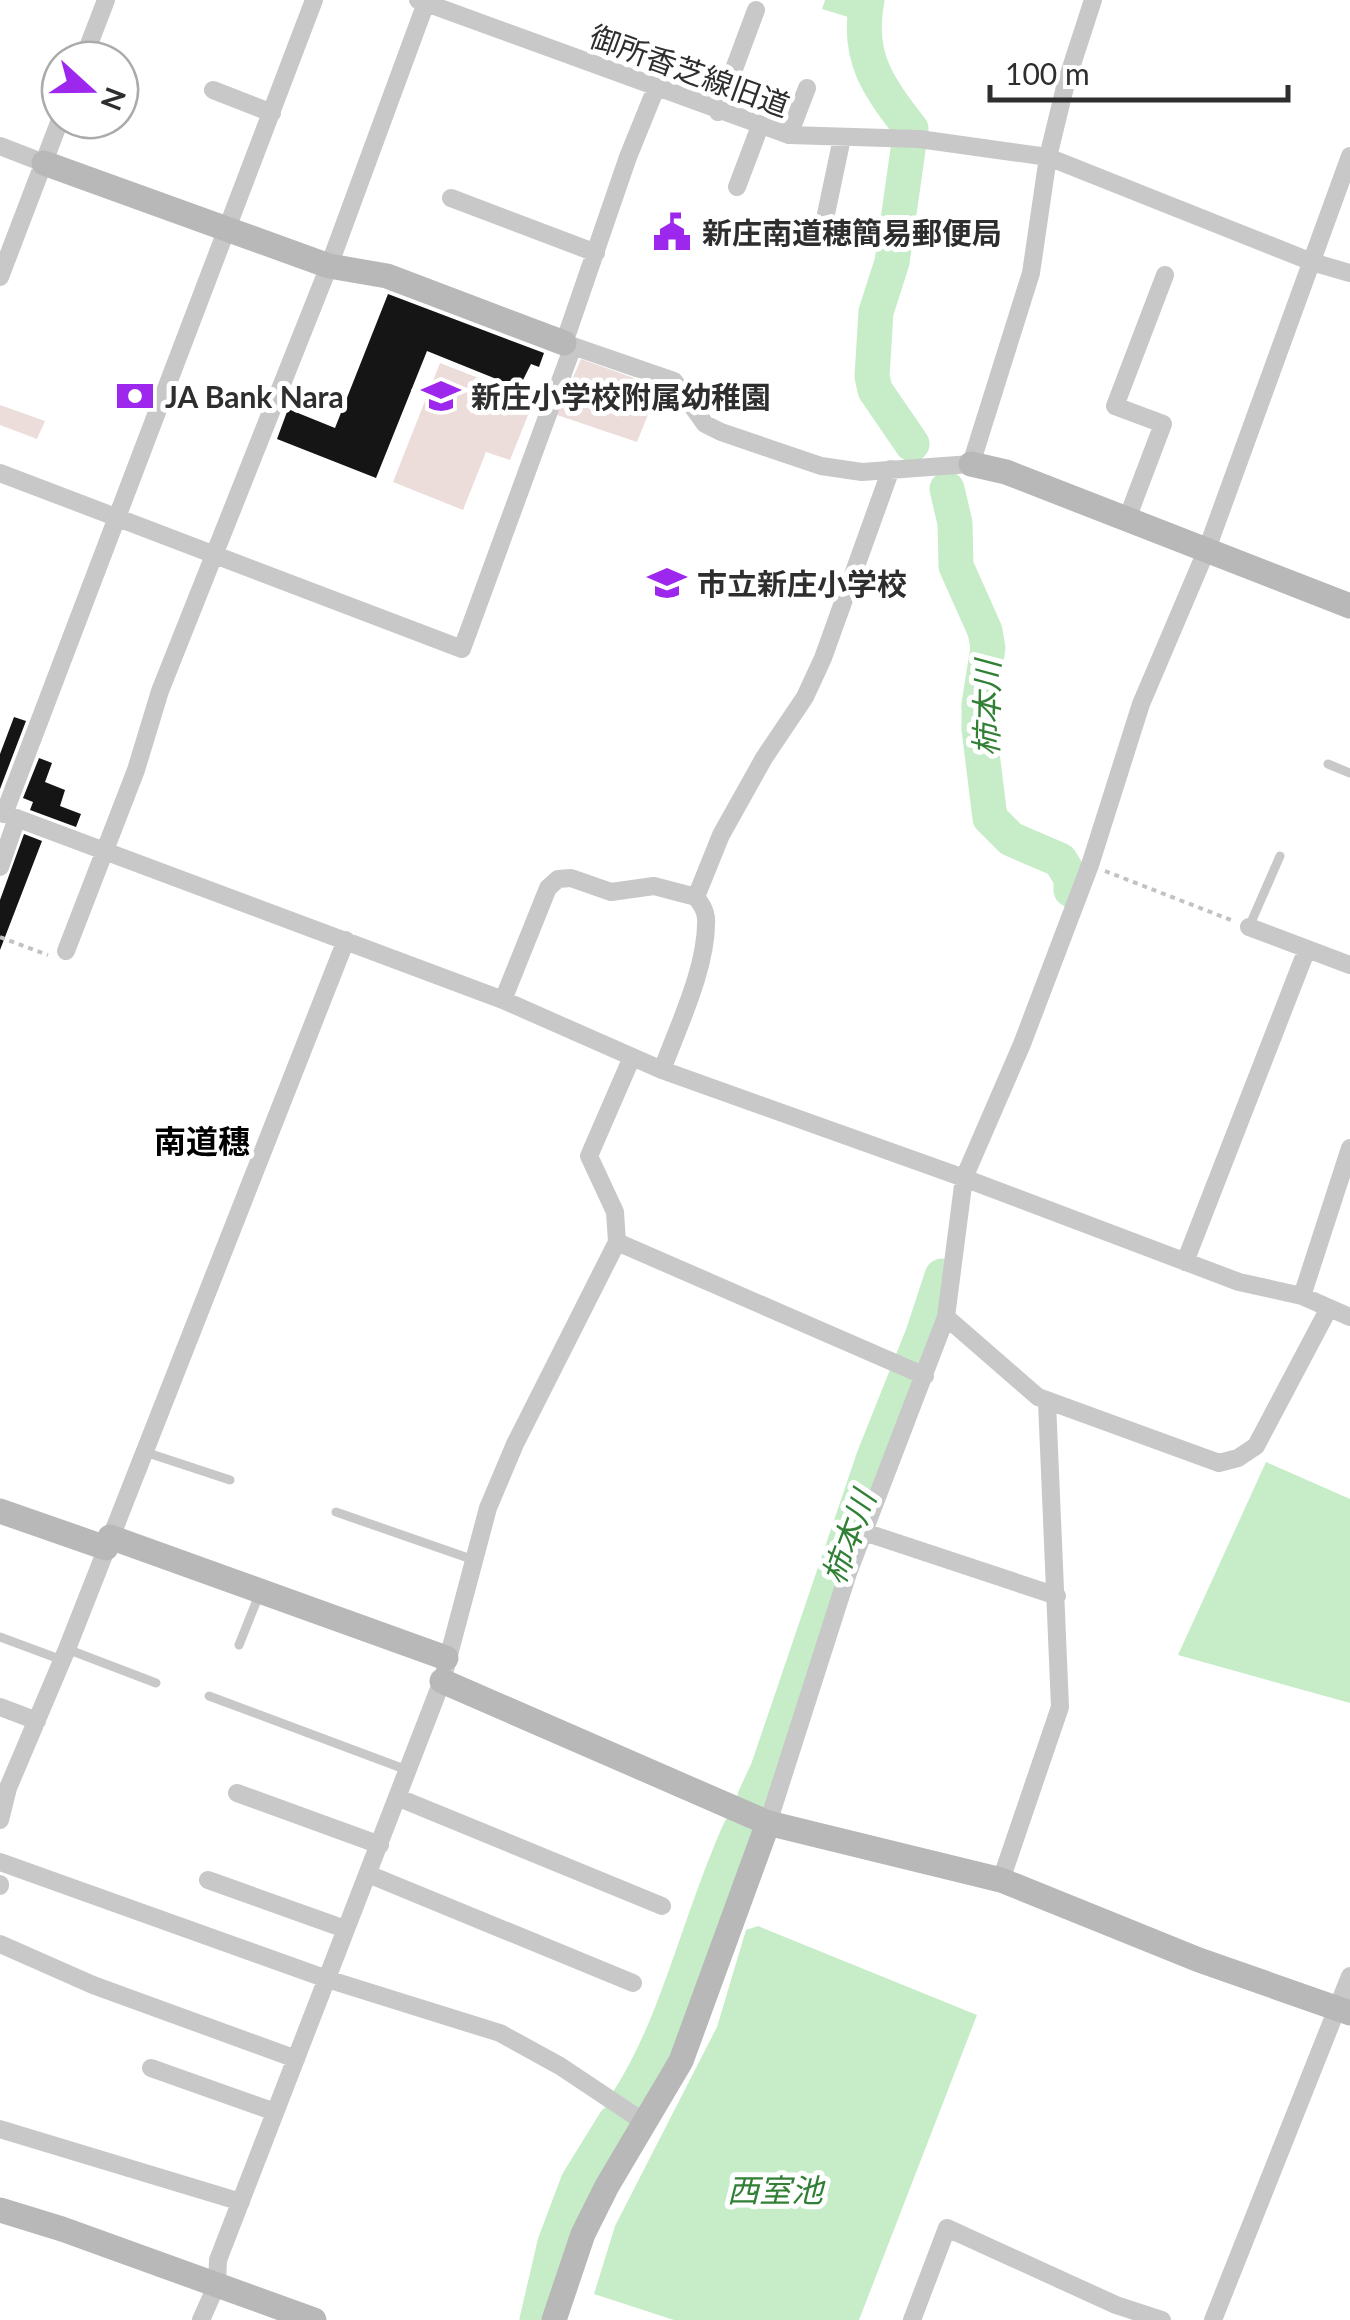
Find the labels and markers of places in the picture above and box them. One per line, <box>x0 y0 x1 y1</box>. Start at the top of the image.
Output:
public building icon: 新庄南道穂簡易郵便局 <box>651 211 693 253</box>
place label: 新庄南道穂簡易郵便局 <box>702 214 1002 250</box>
bank icon: JA Bank Nara <box>114 375 156 417</box>
school or university icon: 新庄小学校附属幼稚園 <box>420 375 462 417</box>
place label: JA Bank Nara <box>165 378 344 414</box>
place label: 新庄小学校附属幼稚園 <box>471 378 771 414</box>
school or university icon: 市立新庄小学校 <box>646 562 688 604</box>
place label: 市立新庄小学校 <box>697 565 907 601</box>

